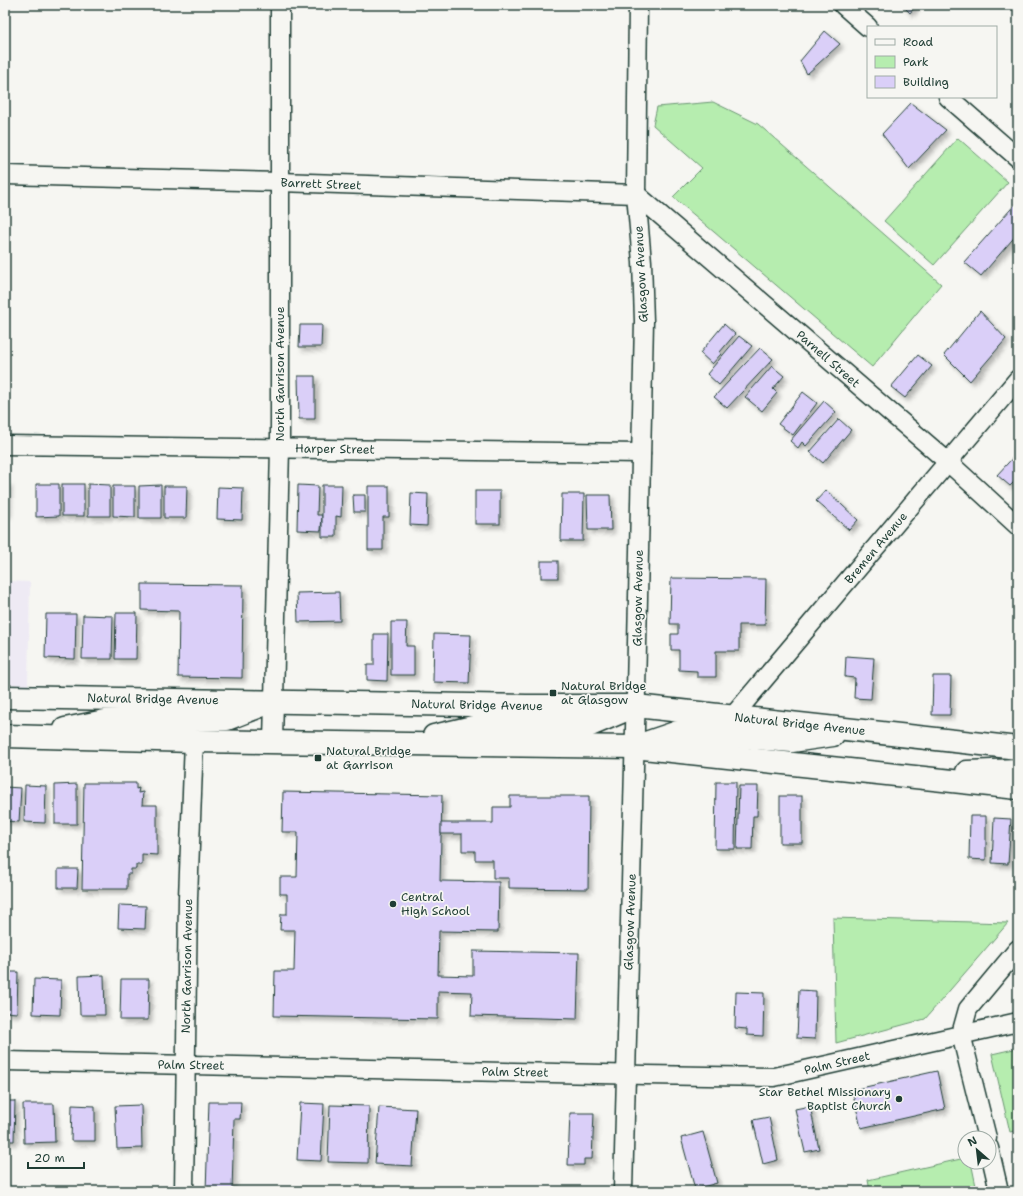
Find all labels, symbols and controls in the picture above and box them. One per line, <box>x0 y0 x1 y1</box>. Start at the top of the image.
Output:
legend <box>867 26 997 98</box>
text: Road <box>903 34 934 50</box>
text: Park <box>903 54 929 70</box>
text: Building <box>903 74 949 90</box>
street label: Barrett Street <box>280 175 362 193</box>
street label: Glasgow Avenue <box>630 225 652 323</box>
street label: North Garrison Avenue <box>272 306 288 441</box>
street label: Parnell Street <box>793 327 863 391</box>
street label: Harper Street <box>295 440 375 458</box>
street label: Bremen Avenue <box>841 508 911 587</box>
street label: Glasgow Avenue <box>629 549 647 647</box>
place label: Natural Bridge at Glasgow <box>561 678 646 708</box>
marker: Natural Bridge at Glasgow <box>548 688 558 698</box>
street label: Natural Bridge Avenue <box>87 690 219 708</box>
street label: Natural Bridge Avenue <box>411 696 543 714</box>
street label: Natural Bridge Avenue <box>734 709 867 739</box>
place label: Natural Bridge at Garrison <box>326 743 411 773</box>
marker: Natural Bridge at Garrison <box>313 753 323 763</box>
street label: Glasgow Avenue <box>620 873 640 971</box>
place label: Central High School <box>401 889 470 919</box>
street label: North Garrison Avenue <box>178 898 196 1034</box>
marker: Central High School <box>388 899 398 909</box>
street label: Palm Street <box>803 1048 871 1078</box>
street label: Palm Street <box>157 1056 225 1074</box>
street label: Palm Street <box>481 1063 549 1081</box>
place label: Star Bethel Missionary Baptist Church <box>759 1084 891 1114</box>
marker: Star Bethel Missionary Baptist Church <box>894 1094 904 1104</box>
north arrow <box>957 1130 997 1170</box>
text: N <box>965 1133 980 1150</box>
scale bar <box>28 1144 84 1170</box>
text: 20 m <box>34 1150 65 1166</box>

